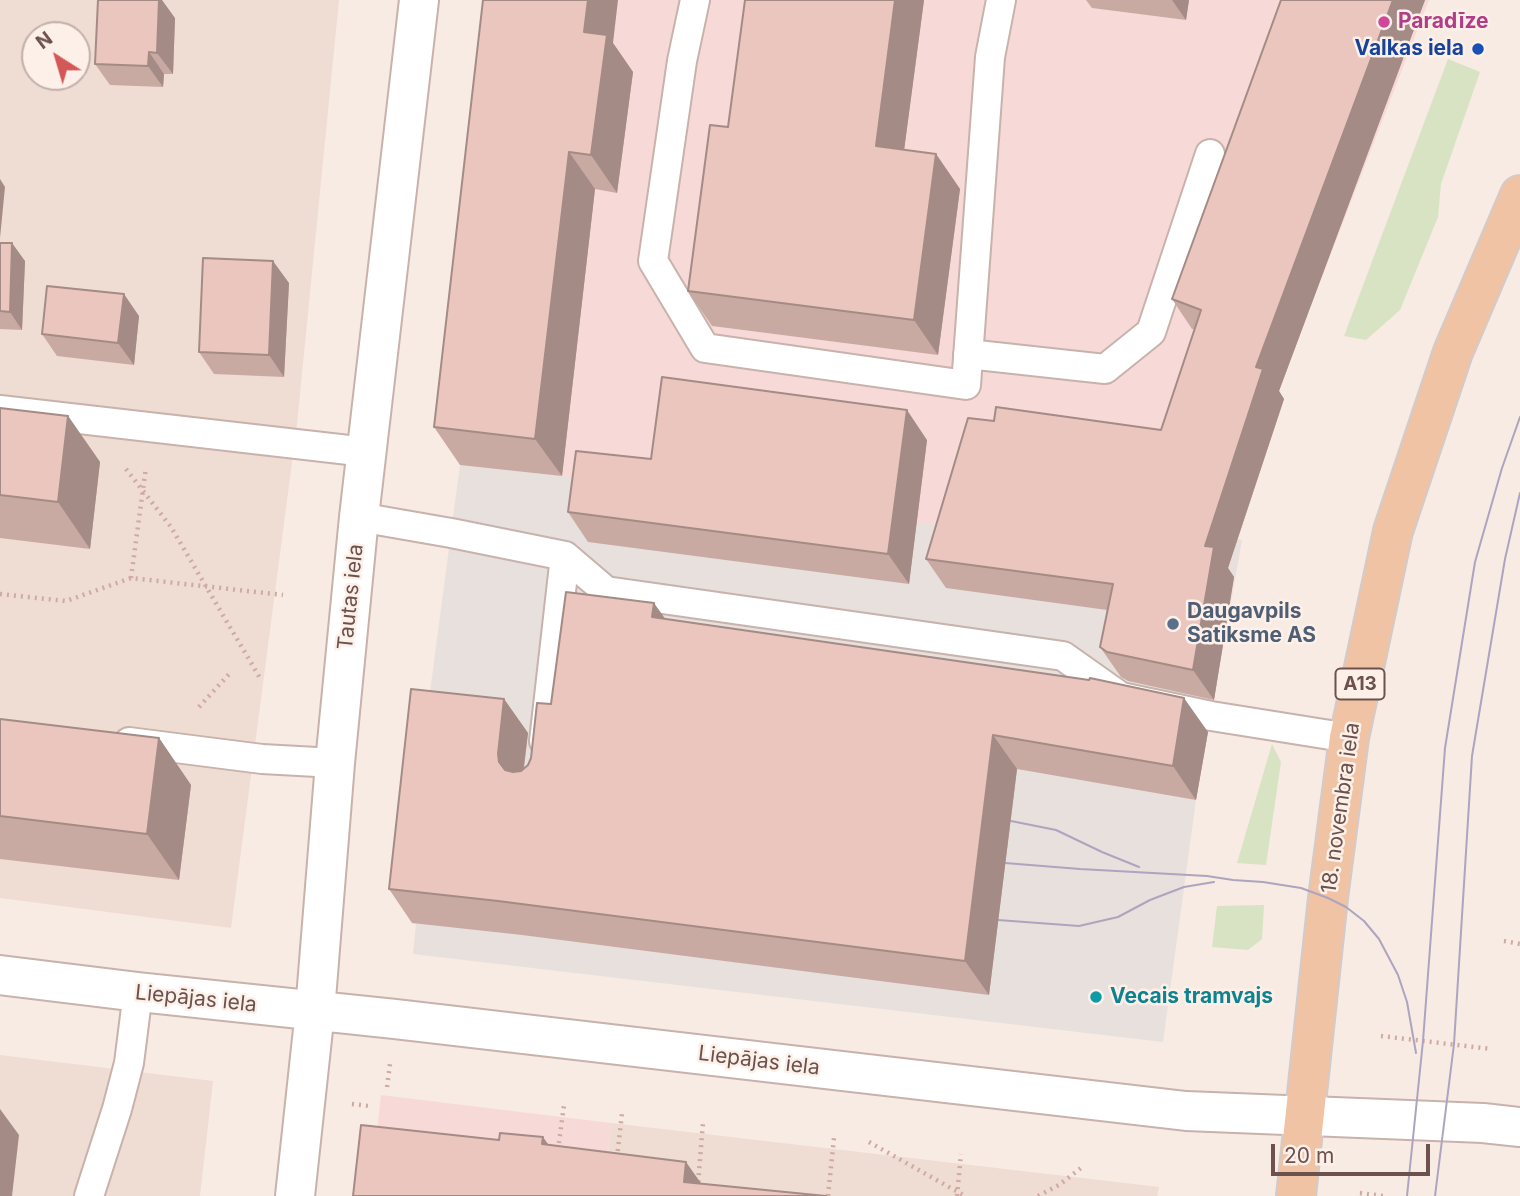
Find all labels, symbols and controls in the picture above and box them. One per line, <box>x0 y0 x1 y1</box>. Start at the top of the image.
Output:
place label: Paradīze <box>1398 9 1489 35</box>
marker: Paradīze <box>1376 14 1392 30</box>
north arrow <box>21 21 91 91</box>
text: N <box>32 27 57 54</box>
place label: Valkas iela <box>1354 36 1464 62</box>
marker: Valkas iela <box>1470 41 1486 57</box>
street label: Tautas iela <box>333 543 369 651</box>
place label: Daugavpils Satiksme AS <box>1187 599 1316 649</box>
marker: Daugavpils Satiksme AS <box>1165 616 1181 632</box>
road number: A13 <box>1336 668 1384 699</box>
street label: 18. novembra iela <box>1317 721 1365 895</box>
street label: Liepājas iela <box>134 980 258 1018</box>
place label: Vecais tramvajs <box>1110 984 1273 1010</box>
marker: Vecais tramvajs <box>1088 989 1104 1005</box>
street label: Liepājas iela <box>697 1041 821 1081</box>
scale bar <box>1275 1130 1434 1174</box>
text: 20 m <box>1284 1143 1334 1168</box>

